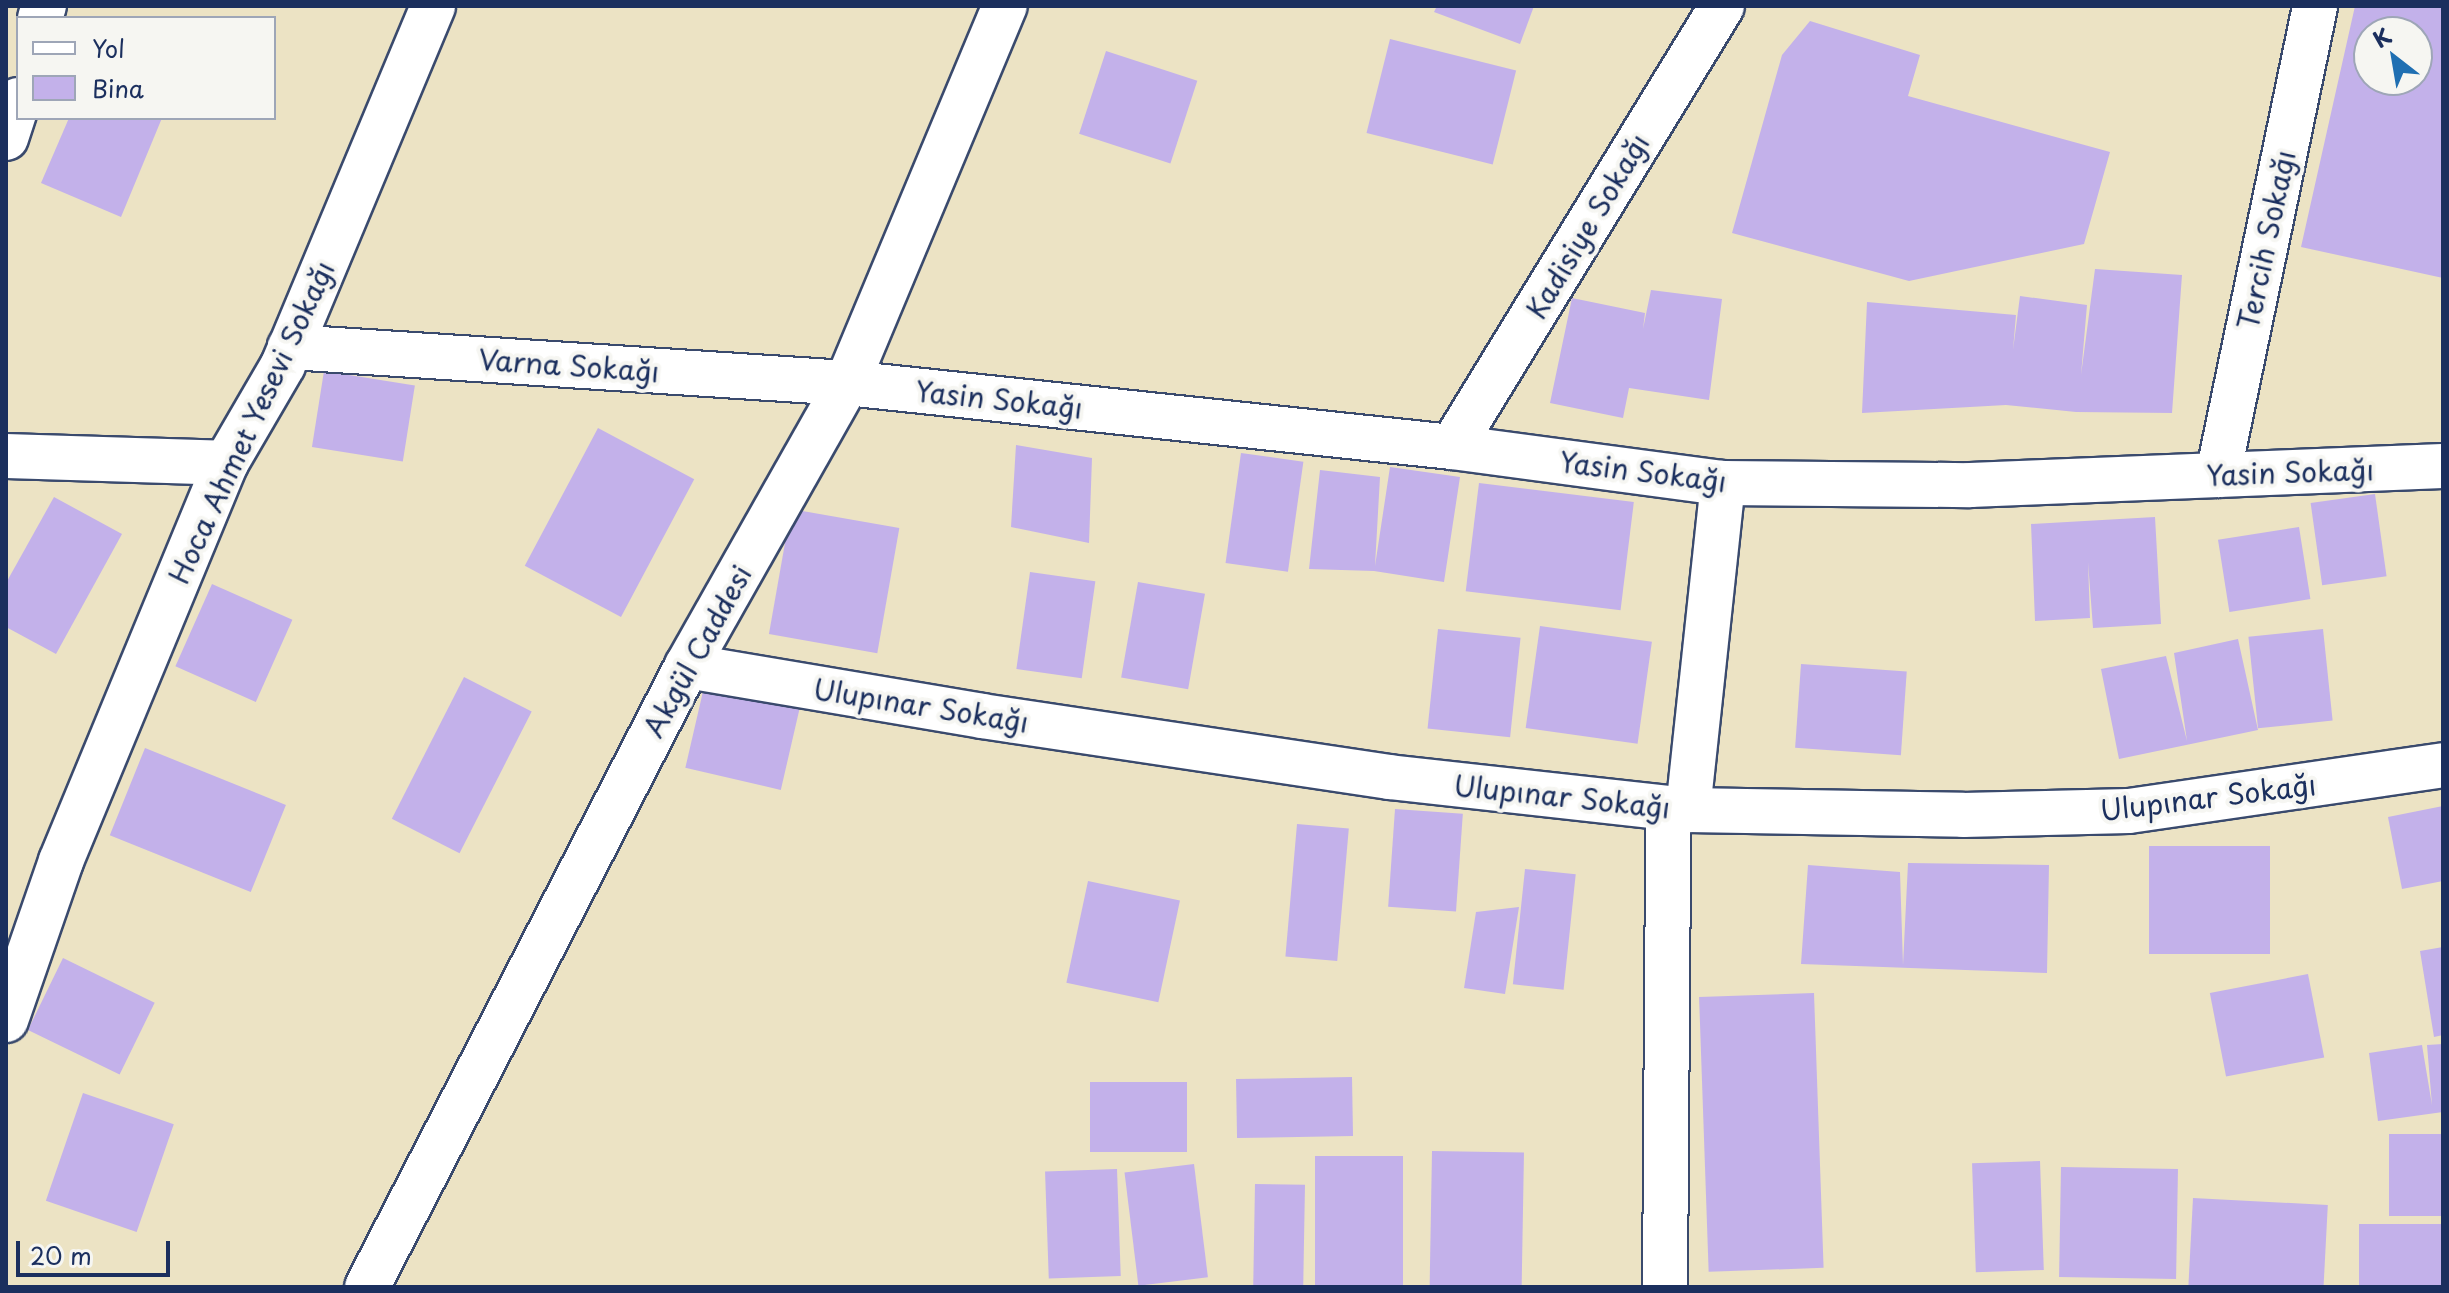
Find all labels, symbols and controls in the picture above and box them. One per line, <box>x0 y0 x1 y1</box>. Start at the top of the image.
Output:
legend <box>16 16 276 120</box>
north arrow <box>2353 16 2433 96</box>
text: K <box>2366 18 2397 55</box>
text: Yol <box>92 30 125 66</box>
text: Bina <box>92 70 144 106</box>
street label: Kadisiye Sokağı <box>1518 127 1656 325</box>
street label: Tercih Sokağı <box>2231 147 2301 333</box>
street label: Hoca Ahmet Yesevi Sokağı <box>161 254 341 590</box>
street label: Varna Sokağı <box>477 342 661 388</box>
street label: Yasin Sokağı <box>914 374 1084 424</box>
street label: Yasin Sokağı <box>1558 444 1728 498</box>
street label: Yasin Sokağı <box>2205 452 2375 492</box>
street label: Akgül Caddesi <box>636 558 758 744</box>
street label: Ulupınar Sokağı <box>811 671 1031 739</box>
street label: Ulupınar Sokağı <box>2098 767 2318 827</box>
street label: Ulupınar Sokağı <box>1452 768 1672 824</box>
scale bar <box>20 1225 174 1275</box>
text: 20 m <box>30 1237 92 1273</box>

